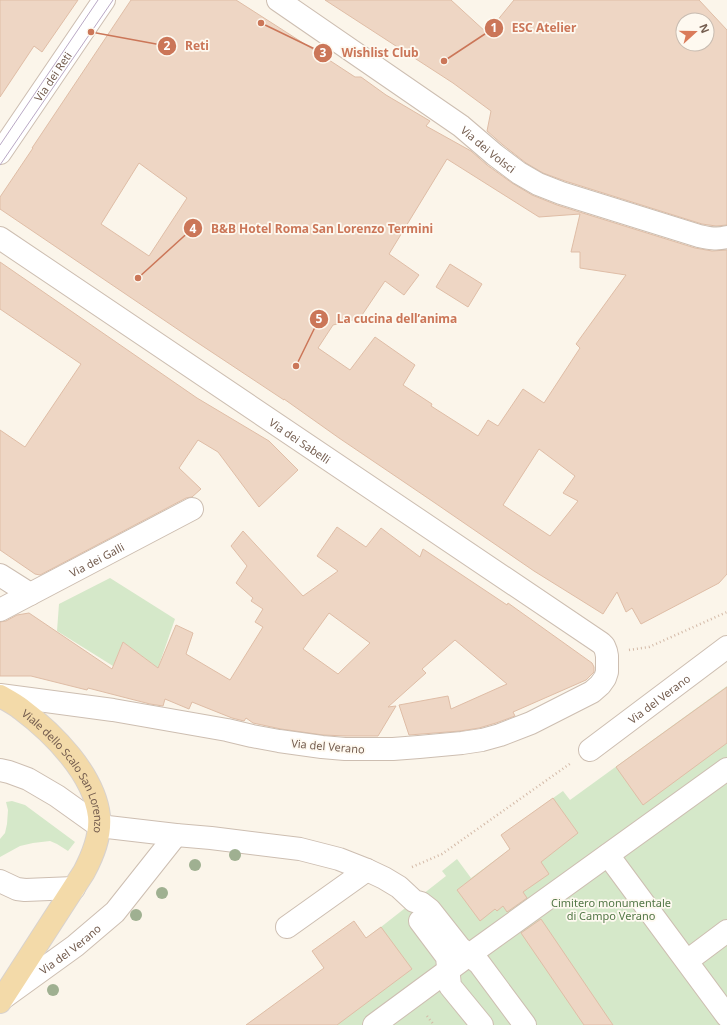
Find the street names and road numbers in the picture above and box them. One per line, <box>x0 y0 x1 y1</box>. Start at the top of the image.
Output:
street label: Via dei Reti <box>30 48 75 104</box>
street label: Via dei Volsci <box>458 122 519 176</box>
street label: Via dei Sabelli <box>267 414 334 466</box>
street label: Via dei Galli <box>66 539 126 580</box>
street label: Via del Verano <box>625 670 693 726</box>
street label: Viale dello Scalo San Lorenzo <box>19 705 107 834</box>
street label: Via del Verano <box>291 735 366 757</box>
street label: Via del Verano <box>36 920 104 977</box>

